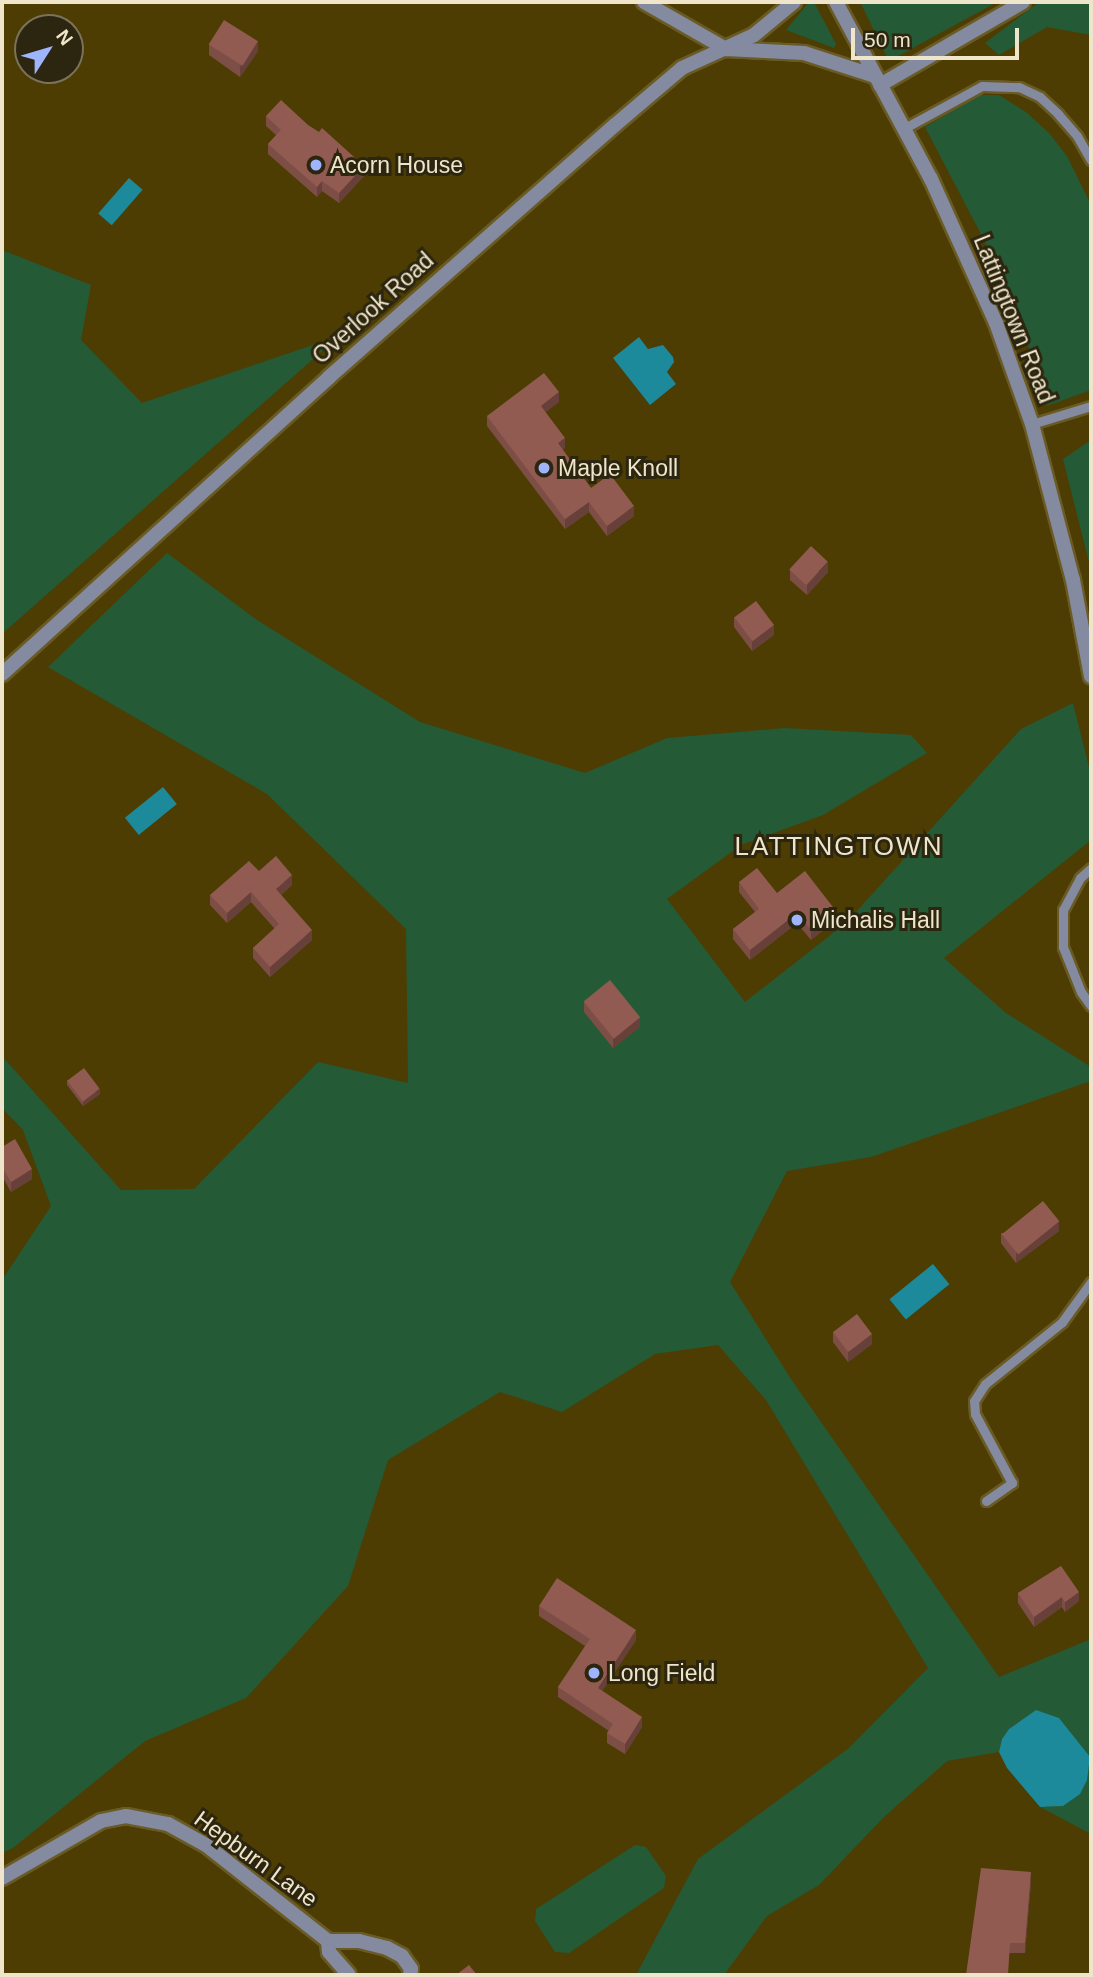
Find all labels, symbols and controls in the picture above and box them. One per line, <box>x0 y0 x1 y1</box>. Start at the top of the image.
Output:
north arrow <box>14 14 84 84</box>
scale bar <box>855 14 1023 58</box>
text: N <box>52 25 77 49</box>
text: 50 m <box>864 28 911 51</box>
place label: Acorn House <box>330 151 463 179</box>
marker: Acorn House <box>308 157 324 173</box>
street label: Lattingtown Road <box>968 231 1060 407</box>
street label: Overlook Road <box>307 246 439 370</box>
place label: Maple Knoll <box>558 454 678 482</box>
marker: Maple Knoll <box>536 460 552 476</box>
district label: LATTINGTOWN <box>736 831 942 863</box>
place label: Michalis Hall <box>811 906 940 934</box>
marker: Michalis Hall <box>789 912 805 928</box>
place label: Long Field <box>608 1659 715 1687</box>
marker: Long Field <box>586 1665 602 1681</box>
street label: Hepburn Lane <box>189 1805 323 1913</box>

